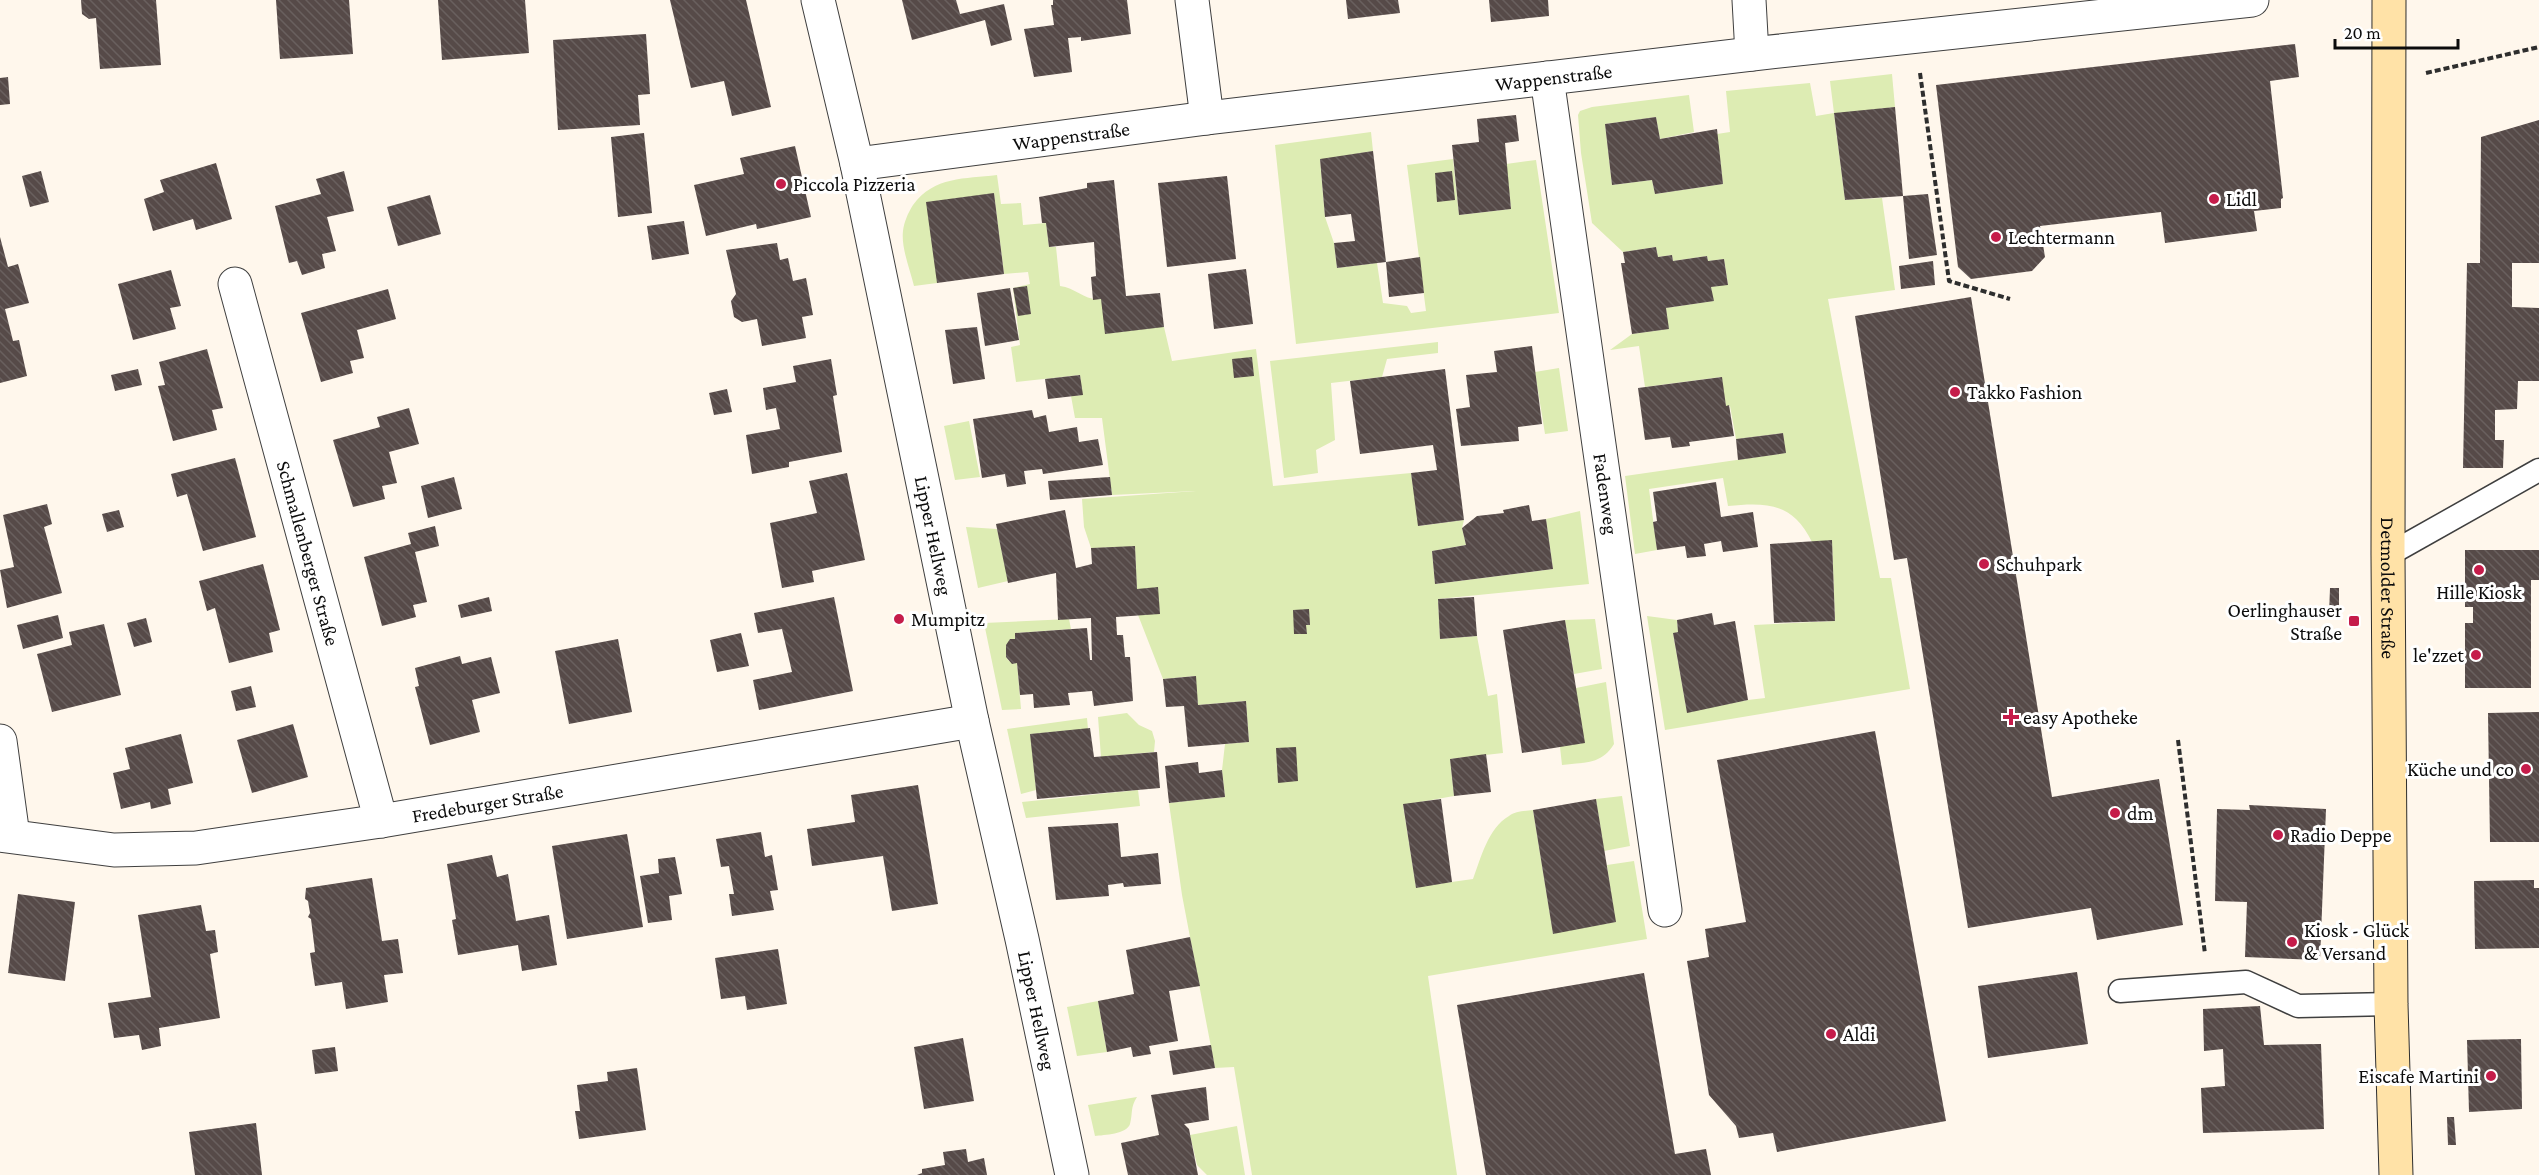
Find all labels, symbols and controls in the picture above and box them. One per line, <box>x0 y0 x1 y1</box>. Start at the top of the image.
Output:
scale bar <box>2335 12 2458 50</box>
text: 20 m <box>2344 23 2381 43</box>
street label: Wappenstraße <box>1494 59 1614 95</box>
street label: Wappenstraße <box>1011 117 1131 154</box>
place label: Piccola Pizzeria <box>793 173 915 195</box>
marker: Piccola Pizzeria <box>774 177 788 191</box>
place label: Lidl <box>2226 188 2257 210</box>
marker: Lidl <box>2207 192 2221 206</box>
place label: Lechtermann <box>2008 226 2115 248</box>
marker: Lechtermann <box>1989 230 2003 244</box>
place label: Takko Fashion <box>1967 381 2083 403</box>
marker: Takko Fashion <box>1948 385 1962 399</box>
street label: Fadenweg <box>1589 452 1623 536</box>
street label: Schmallenberger Straße <box>273 458 344 648</box>
street label: Lipper Hellweg <box>911 474 957 598</box>
street label: Detmolder Straße <box>2377 517 2400 659</box>
place label: Schuhpark <box>1996 553 2082 576</box>
marker: Schuhpark <box>1977 557 1991 571</box>
marker: Hille Kiosk <box>2472 563 2486 577</box>
place label: Hille Kiosk <box>2436 581 2522 603</box>
place label: Oerlinghauser Straße <box>2228 599 2342 644</box>
place label: Mumpitz <box>911 608 985 631</box>
marker: Mumpitz <box>892 612 906 626</box>
marker: Oerlinghauser Straße <box>2347 614 2361 628</box>
place label: le'zzet <box>2413 644 2464 666</box>
marker: le'zzet <box>2469 648 2483 662</box>
place label: easy Apotheke <box>2023 706 2138 729</box>
marker: easy Apotheke <box>2004 710 2018 724</box>
place label: Küche und co <box>2407 758 2514 780</box>
marker: Küche und co <box>2519 762 2533 776</box>
street label: Fredeburger Straße <box>410 779 565 827</box>
place label: dm <box>2127 802 2154 824</box>
marker: dm <box>2108 806 2122 820</box>
place label: Radio Deppe <box>2290 824 2392 847</box>
marker: Radio Deppe <box>2271 828 2285 842</box>
place label: Kiosk - Glück & Versand <box>2304 919 2410 964</box>
marker: Kiosk - Glück & Versand <box>2285 935 2299 949</box>
street label: Lipper Hellweg <box>1014 949 1061 1073</box>
place label: Aldi <box>1843 1023 1875 1045</box>
marker: Aldi <box>1824 1027 1838 1041</box>
place label: Eiscafe Martini <box>2358 1065 2479 1087</box>
marker: Eiscafe Martini <box>2484 1069 2498 1083</box>

